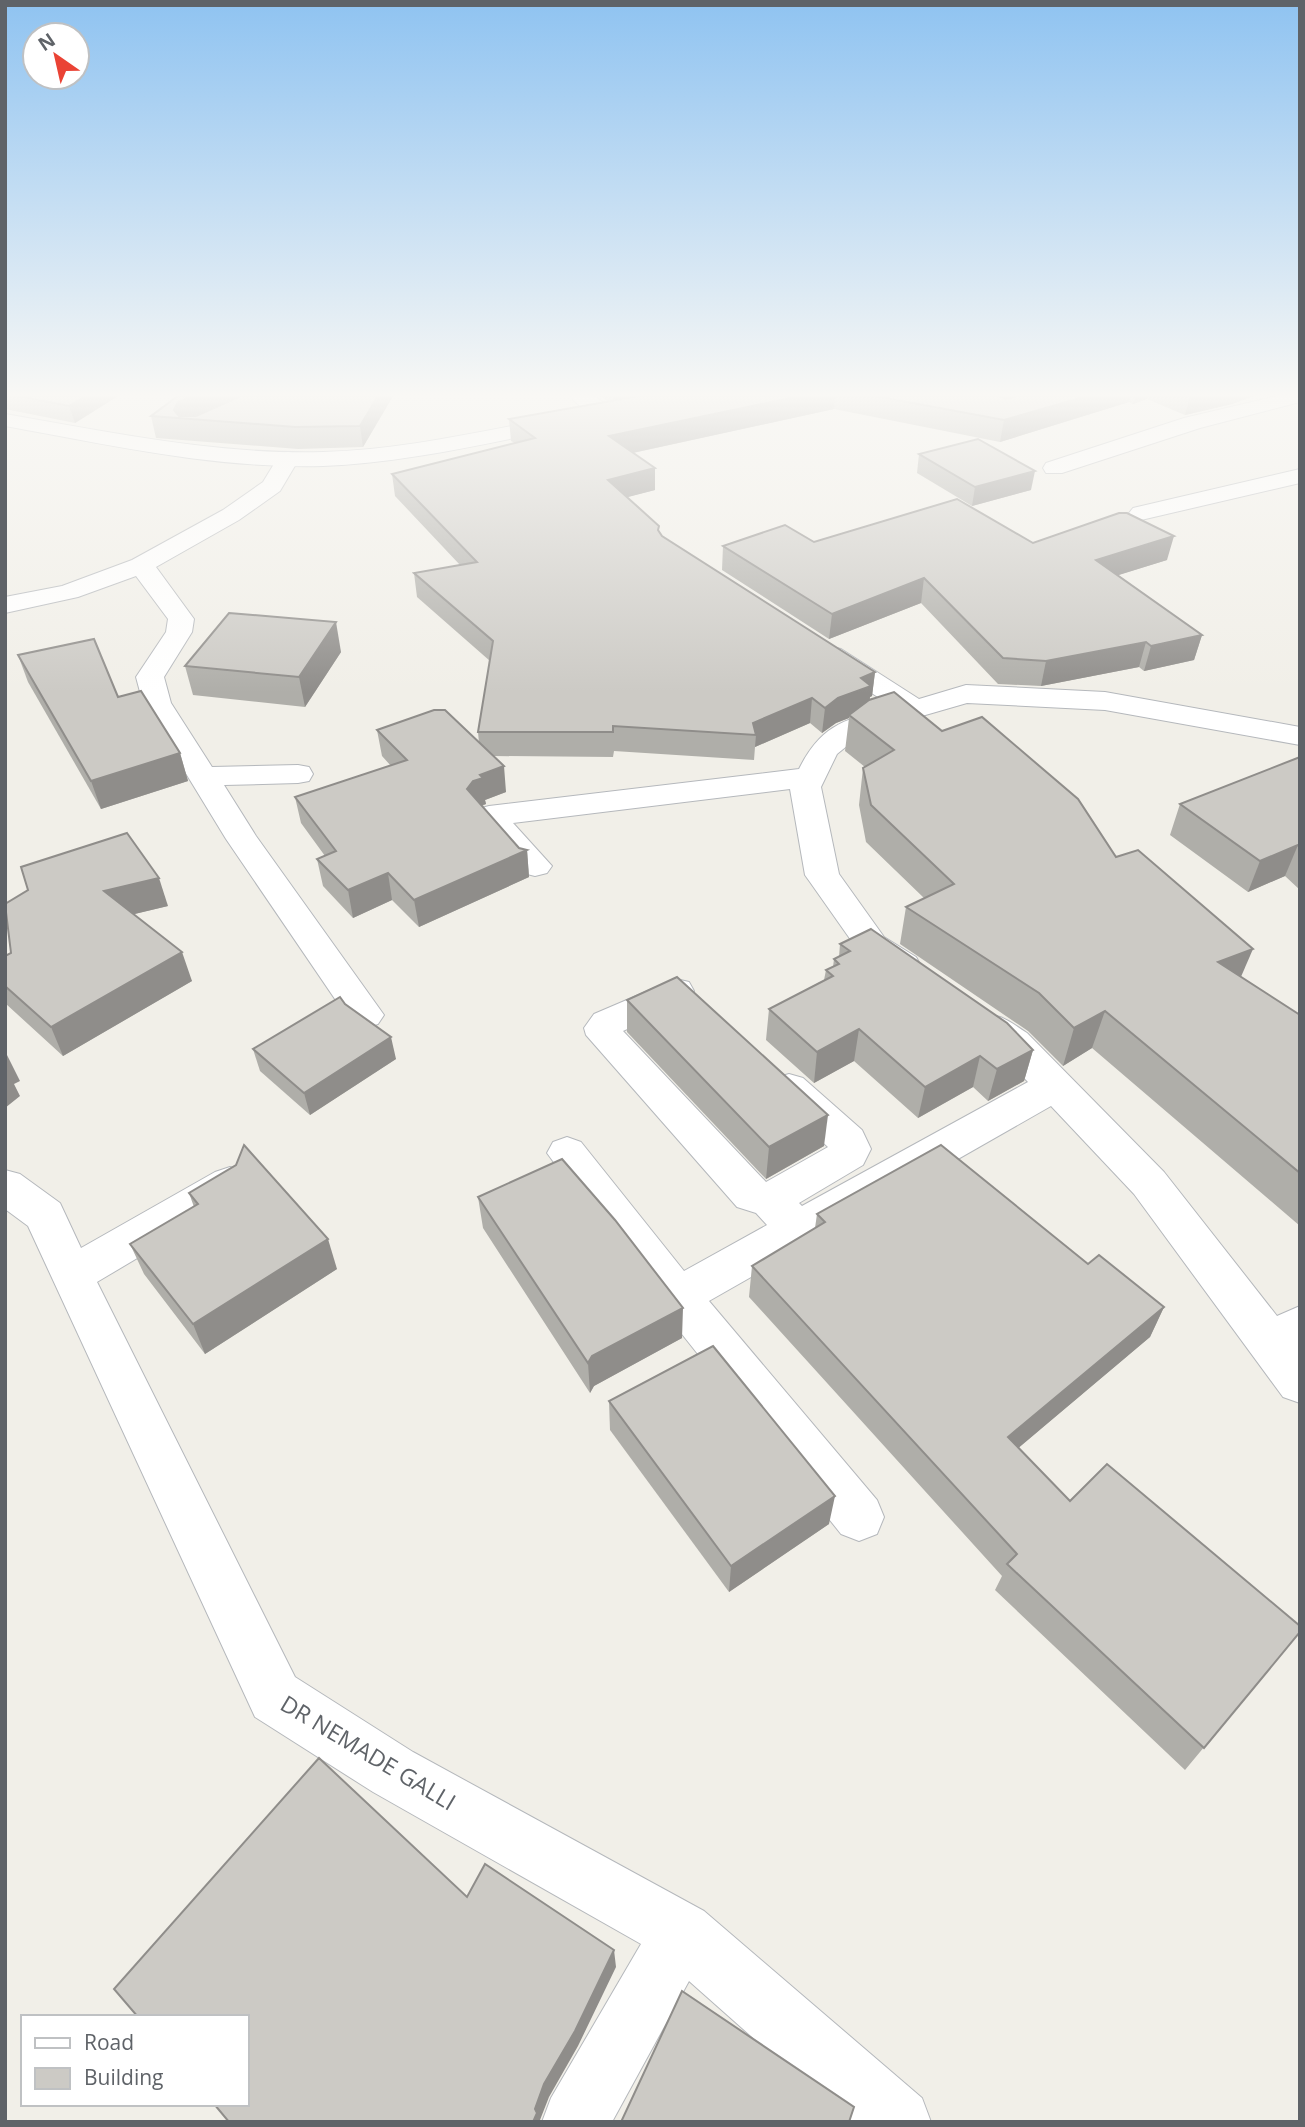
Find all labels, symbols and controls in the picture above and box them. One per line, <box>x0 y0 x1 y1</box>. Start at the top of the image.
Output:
north arrow <box>21 21 91 91</box>
text: N <box>33 27 60 57</box>
street label: DR NEMADE GALLI <box>275 1687 462 1817</box>
legend <box>21 2015 248 2106</box>
text: Road <box>84 2028 134 2056</box>
text: Building <box>84 2063 163 2091</box>

